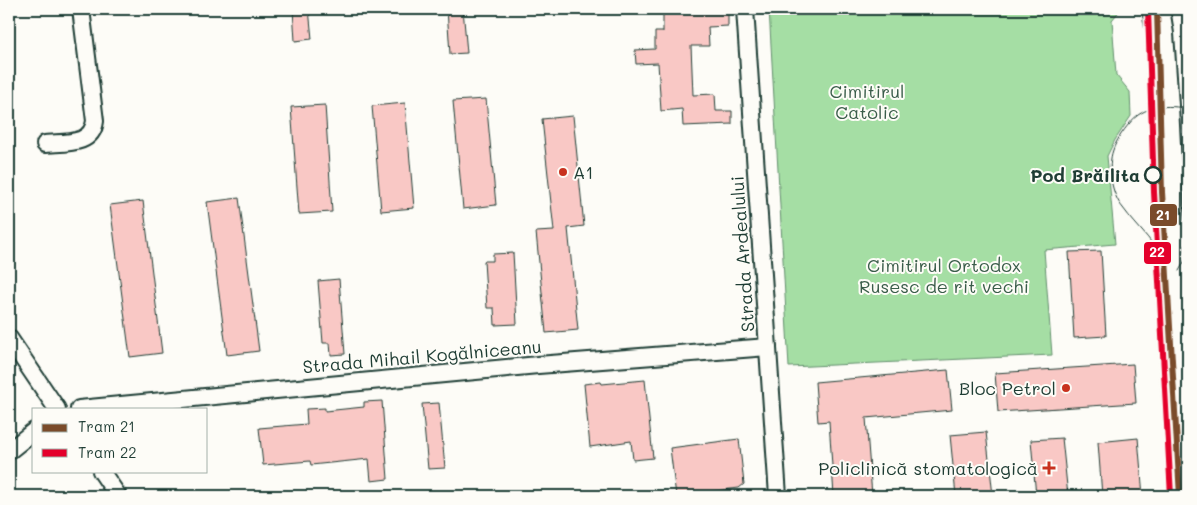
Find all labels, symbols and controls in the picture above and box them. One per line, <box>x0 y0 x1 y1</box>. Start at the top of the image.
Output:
park label: Cimitirul Catolic <box>829 79 905 124</box>
place label: A1 <box>573 160 594 184</box>
place label: Pod Brăilita <box>1030 163 1140 187</box>
marker: A1 <box>557 166 569 178</box>
marker: Pod Brăilita <box>1144 166 1162 184</box>
street label: Strada Ardealului <box>725 175 759 333</box>
line badge: 21 <box>1149 203 1178 227</box>
text: 21 <box>1156 205 1170 224</box>
line badge: 22 <box>1143 241 1172 265</box>
text: 22 <box>1149 242 1165 261</box>
park label: Cimitirul Ortodox Rusesc de rit vechi <box>859 253 1029 298</box>
street label: Strada Mihail Kogălniceanu <box>302 334 542 378</box>
place label: Bloc Petrol <box>959 376 1056 400</box>
marker: Bloc Petrol <box>1060 382 1072 394</box>
legend <box>32 408 208 472</box>
text: Tram 21 <box>78 416 135 436</box>
text: Tram 22 <box>78 442 137 462</box>
place label: Policlinică stomatologică <box>818 456 1038 480</box>
marker: Policlinică stomatologică <box>1042 461 1056 475</box>

